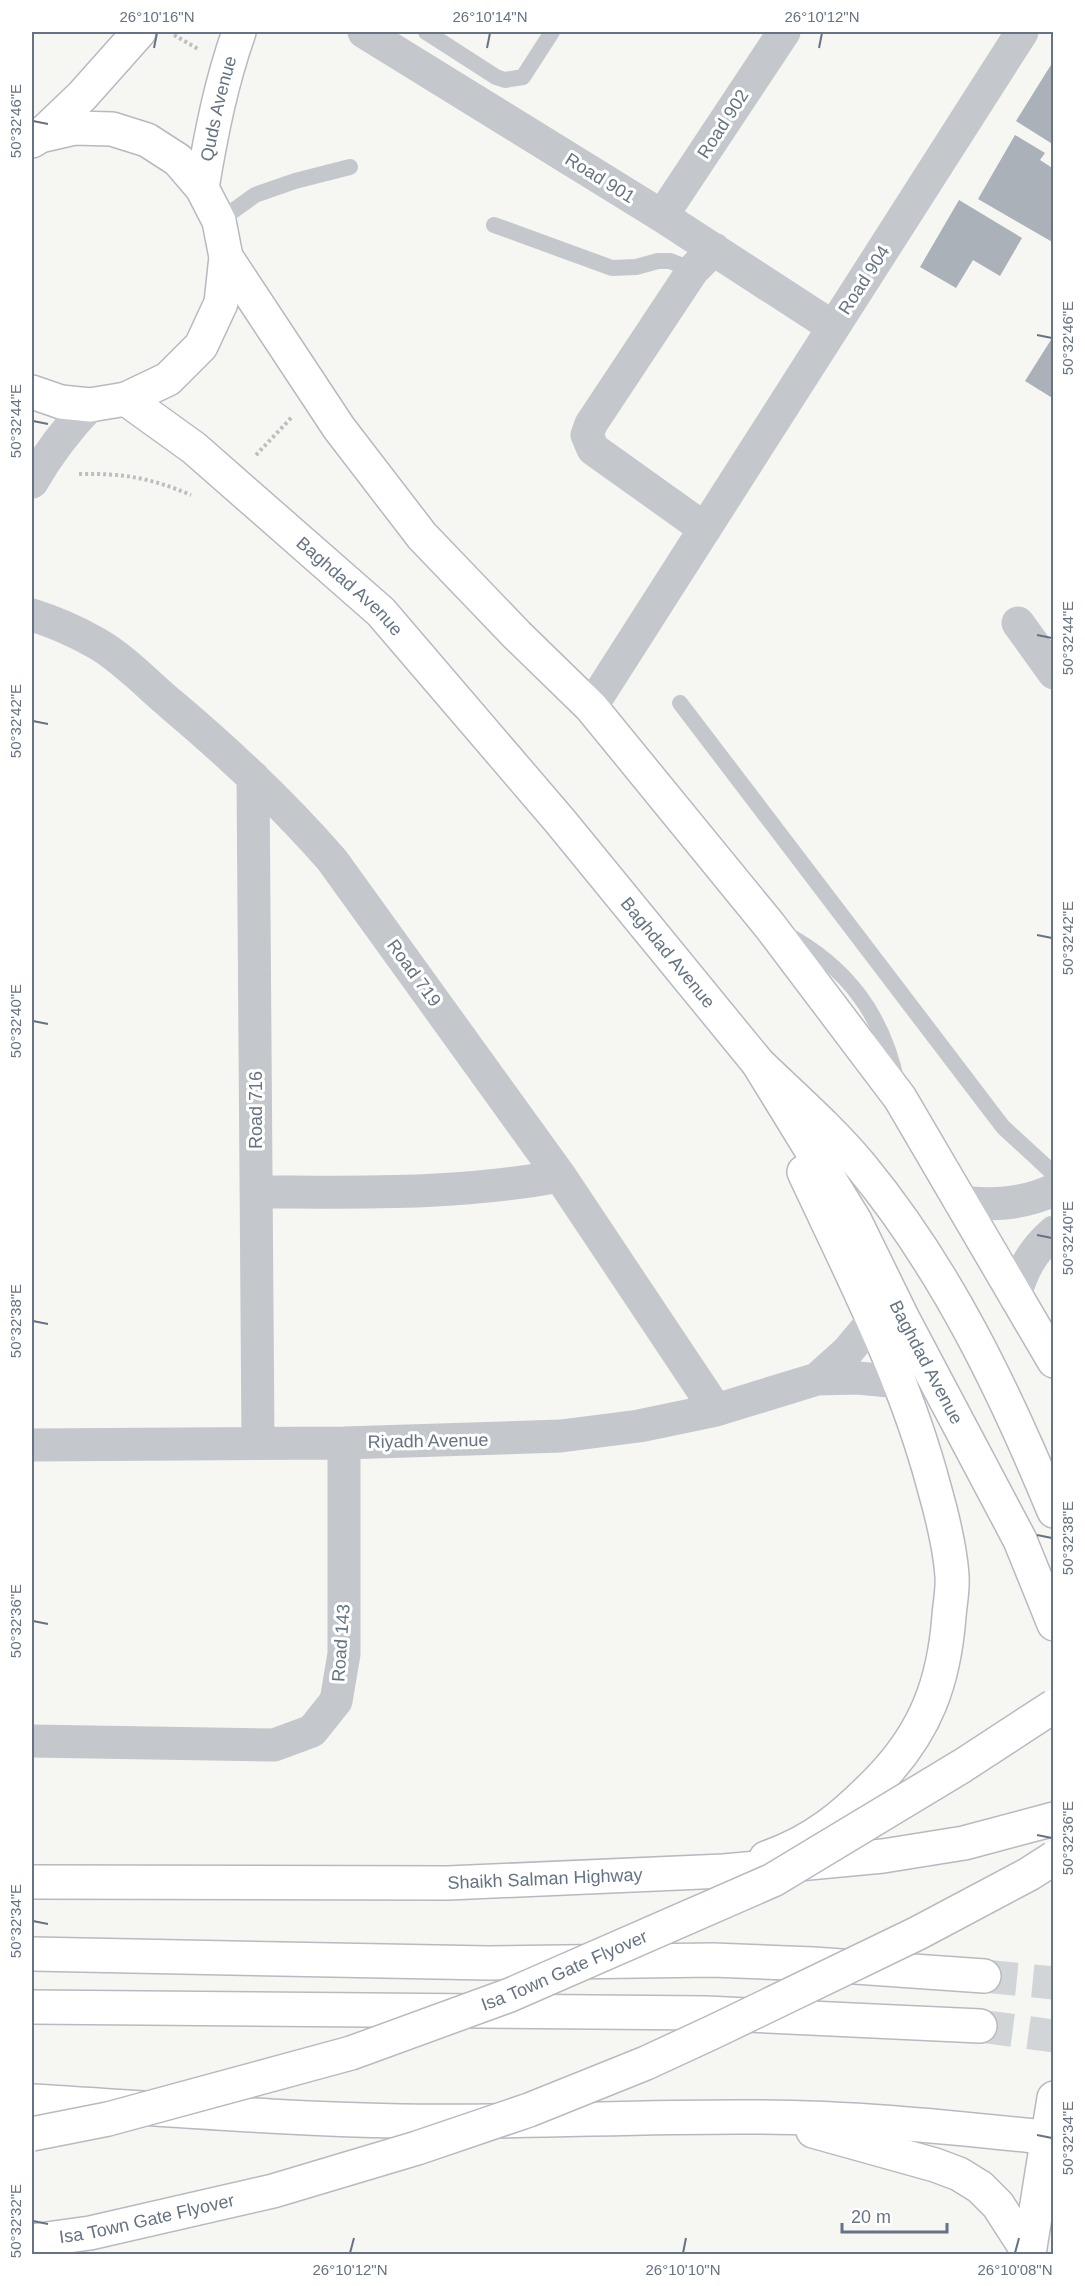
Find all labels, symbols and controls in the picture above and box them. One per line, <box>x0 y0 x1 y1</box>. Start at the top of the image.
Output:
text: 26°10'16"N <box>119 8 195 25</box>
text: 26°10'14"N <box>452 8 528 25</box>
text: 26°10'12"N <box>784 8 860 25</box>
street label: Quds Avenue <box>197 54 241 163</box>
text: 50°32'46"E <box>7 84 24 158</box>
street label: Road 902 <box>693 86 753 162</box>
street label: Road 901 <box>562 149 638 207</box>
street label: Road 904 <box>834 242 894 318</box>
text: 50°32'46"E <box>1059 301 1076 375</box>
text: 50°32'44"E <box>7 384 24 458</box>
street label: Baghdad Avenue <box>292 533 407 640</box>
text: 50°32'44"E <box>1059 601 1076 675</box>
text: 50°32'42"E <box>7 684 24 758</box>
street label: Baghdad Avenue <box>617 893 719 1012</box>
text: 50°32'42"E <box>1059 901 1076 975</box>
street label: Road 719 <box>383 936 445 1010</box>
text: 50°32'40"E <box>7 984 24 1058</box>
street label: Road 716 <box>246 1071 266 1149</box>
text: 50°32'40"E <box>1059 1201 1076 1275</box>
text: 50°32'38"E <box>7 1284 24 1358</box>
street label: Baghdad Avenue <box>886 1297 967 1428</box>
street label: Riyadh Avenue <box>367 1430 489 1452</box>
text: 50°32'38"E <box>1059 1501 1076 1575</box>
text: 50°32'36"E <box>7 1584 24 1658</box>
street label: Road 143 <box>328 1603 354 1683</box>
text: 50°32'36"E <box>1059 1801 1076 1875</box>
street label: Shaikh Salman Highway <box>447 1865 643 1893</box>
text: 50°32'34"E <box>7 1884 24 1958</box>
street label: Isa Town Gate Flyover <box>478 1926 650 2015</box>
text: 50°32'34"E <box>1059 2101 1076 2175</box>
text: 50°32'32"E <box>7 2184 24 2258</box>
street label: Isa Town Gate Flyover <box>58 2190 236 2247</box>
scale bar <box>842 2196 947 2234</box>
text: 20 m <box>851 2207 891 2227</box>
text: 26°10'12"N <box>312 2261 388 2278</box>
text: 26°10'10"N <box>645 2261 721 2278</box>
text: 26°10'08"N <box>977 2261 1053 2278</box>

